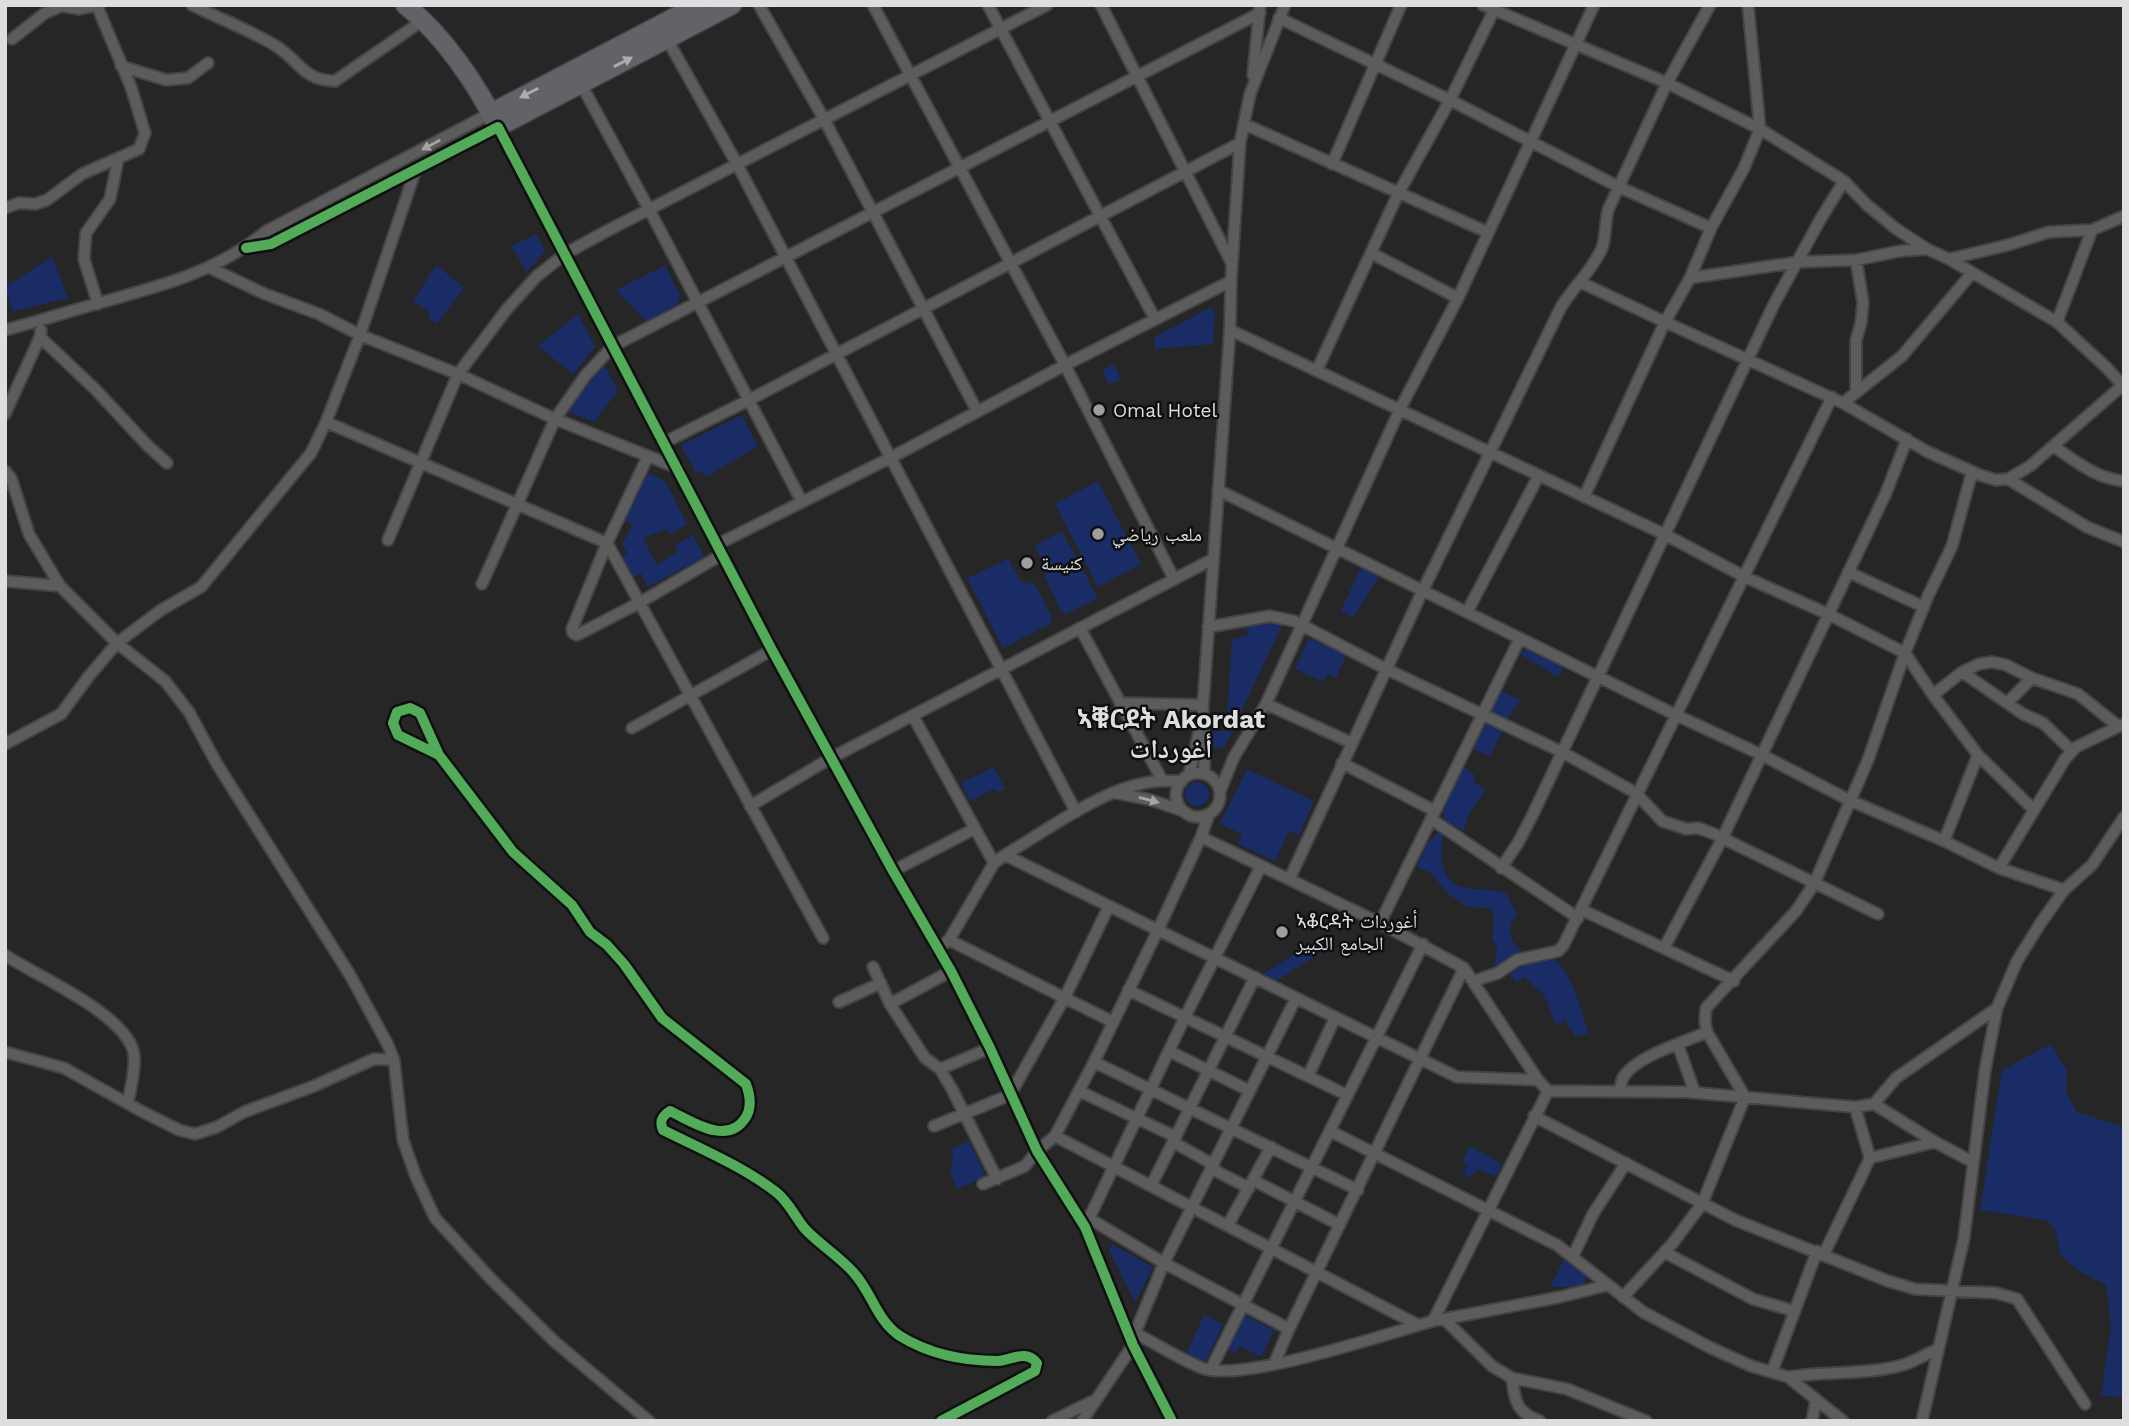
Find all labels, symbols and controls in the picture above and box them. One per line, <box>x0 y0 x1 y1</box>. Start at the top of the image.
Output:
one-way arrow <box>614 56 634 68</box>
one-way arrow <box>519 88 539 99</box>
one-way arrow <box>420 138 440 150</box>
place label: Omal Hotel <box>1113 399 1218 422</box>
marker: Omal Hotel <box>1091 402 1107 418</box>
place label: ملعب رياضي <box>1112 523 1202 549</box>
marker: ملعب رياضي <box>1090 526 1106 542</box>
place label: كنيسة <box>1041 552 1083 575</box>
marker: كنيسة <box>1019 555 1035 571</box>
district label: ኣቑርደት Akordat أغوردات <box>1077 704 1266 764</box>
one-way arrow <box>1138 795 1160 806</box>
place label: ኣቆርዳት أغوردات الجامع الكبير <box>1295 910 1417 956</box>
marker: ኣቆርዳት أغوردات الجامع الكبير <box>1274 924 1290 940</box>

